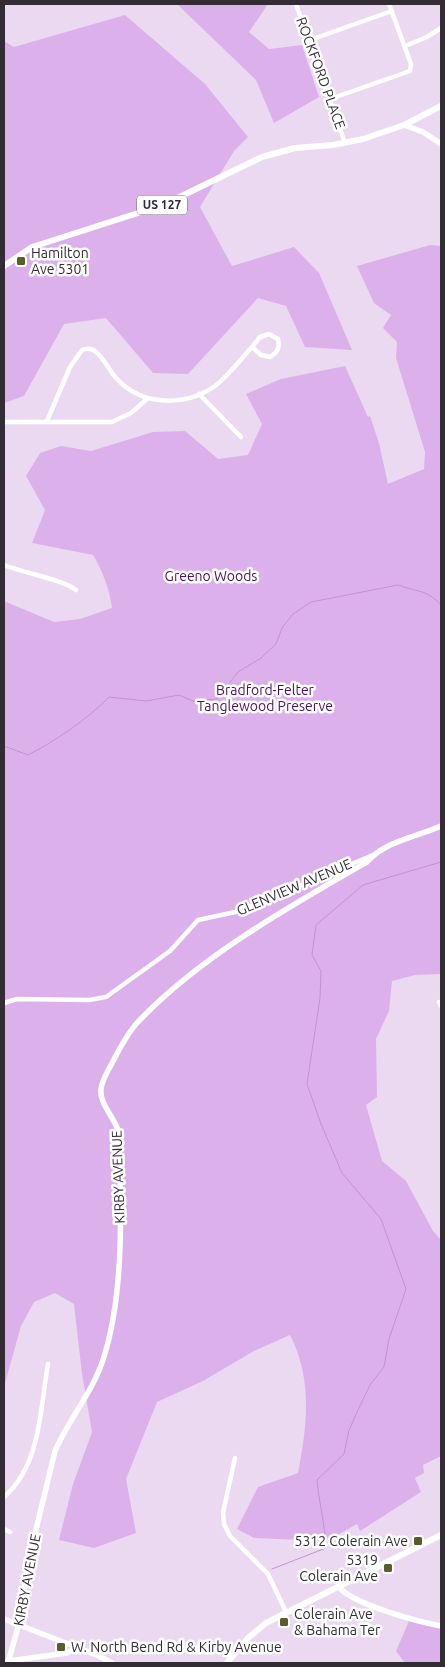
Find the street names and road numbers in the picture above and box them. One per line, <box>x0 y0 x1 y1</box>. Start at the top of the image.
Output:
street label: ROCKFORD PLACE <box>293 15 349 131</box>
road number: US 127 <box>137 196 187 214</box>
street label: GLENVIEW AVENUE <box>234 856 354 918</box>
street label: KIRBY AVENUE <box>108 1130 128 1224</box>
street label: KIRBY AVENUE <box>10 1533 44 1627</box>

